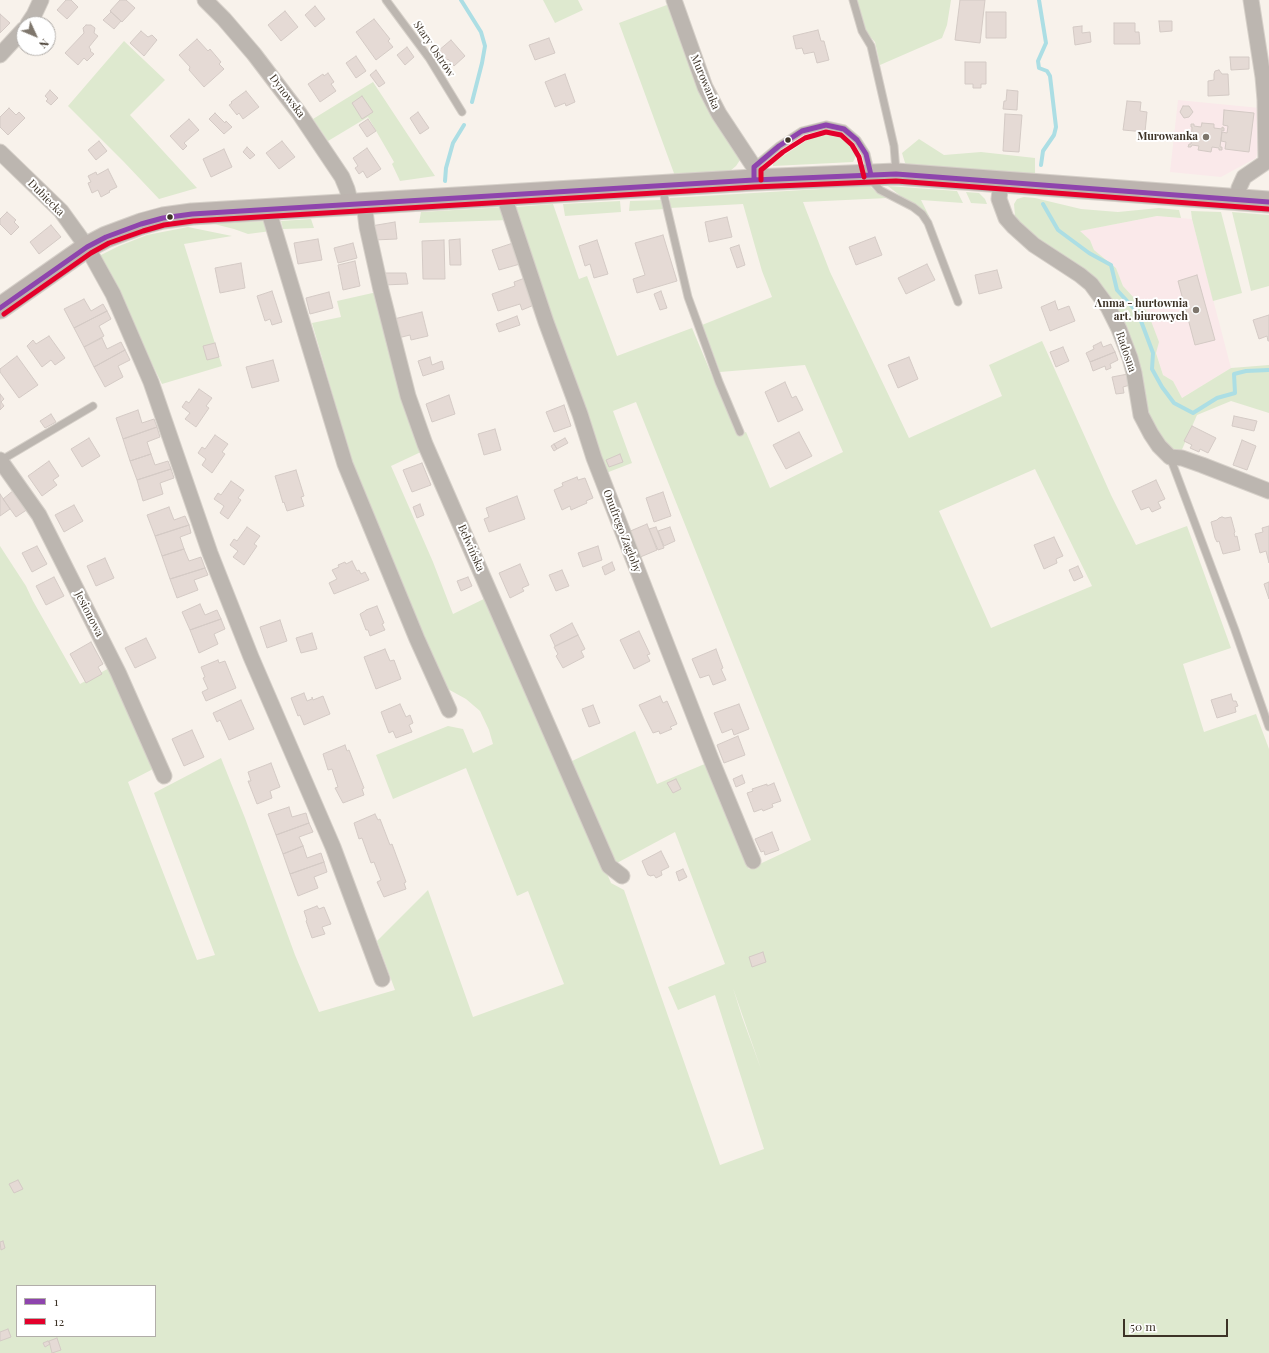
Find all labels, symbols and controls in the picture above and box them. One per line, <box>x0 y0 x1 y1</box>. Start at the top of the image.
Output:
north arrow <box>16 16 56 56</box>
street label: Stary Ostrów <box>410 19 458 79</box>
text: N <box>36 36 52 52</box>
street label: Murowanka <box>688 53 722 111</box>
street label: Dynowska <box>266 72 308 120</box>
place label: Murowanka <box>1137 130 1198 144</box>
marker: Murowanka <box>1201 132 1211 142</box>
unlabelled marker <box>783 135 793 145</box>
street label: Dubiecka <box>25 177 67 219</box>
unlabelled marker <box>165 212 175 222</box>
place label: Anma - hurtownia art. biurowych <box>1095 297 1188 323</box>
marker: Anma - hurtownia art. biurowych <box>1191 305 1201 315</box>
street label: Radosna <box>1113 330 1139 374</box>
street label: Onufrego Zagłoby <box>600 488 644 574</box>
street label: Bełwińska <box>455 522 487 574</box>
street label: Jesionowa <box>72 589 106 639</box>
legend <box>16 1285 156 1337</box>
text: 1 <box>54 1293 58 1309</box>
scale bar <box>1125 1311 1230 1337</box>
text: 12 <box>54 1313 64 1329</box>
text: 50 m <box>1130 1318 1156 1334</box>

